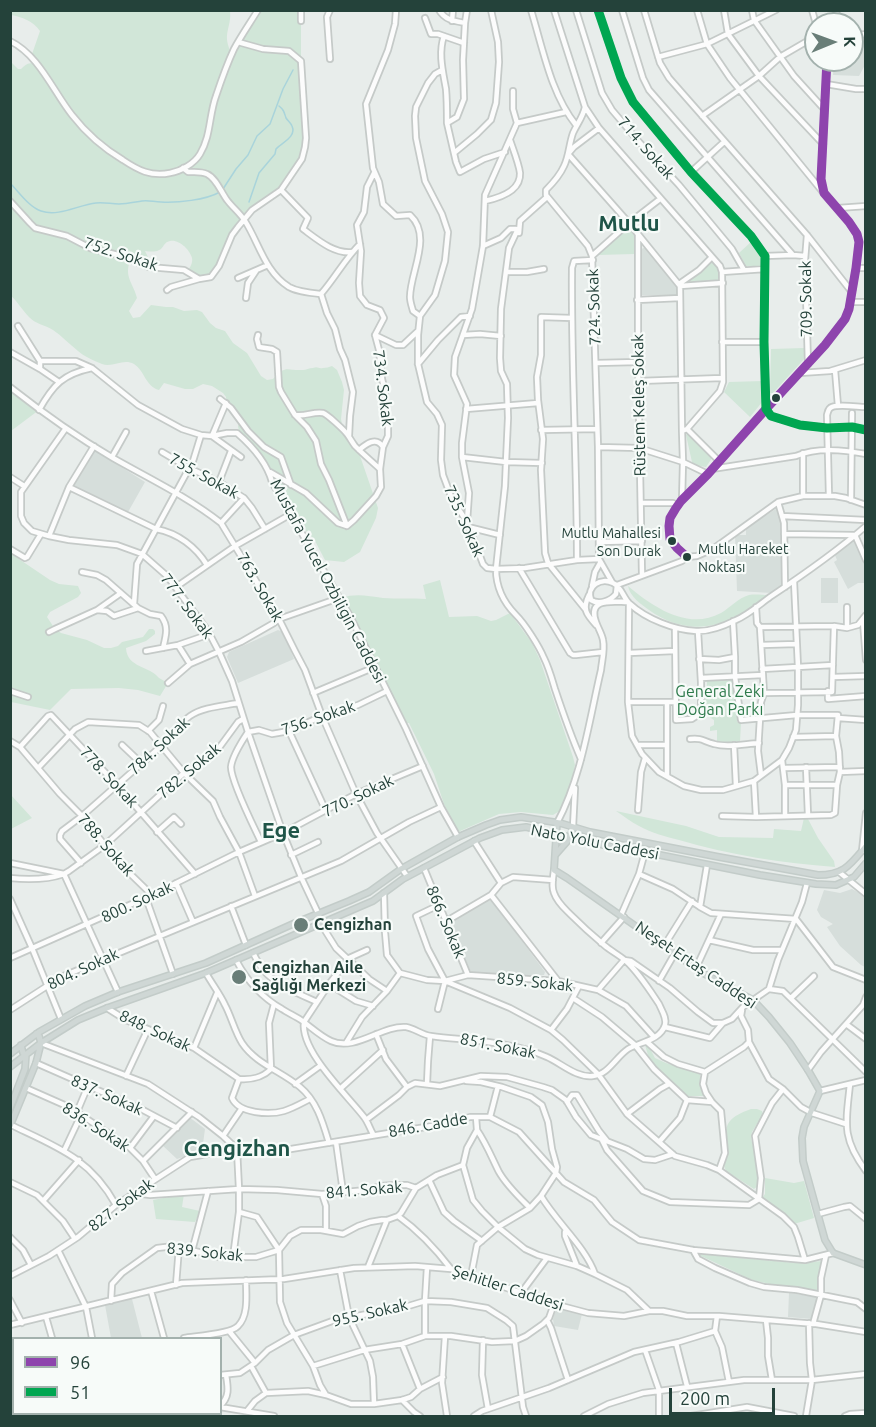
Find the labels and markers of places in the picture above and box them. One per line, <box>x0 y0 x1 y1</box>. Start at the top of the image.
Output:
unlabelled marker <box>770 392 782 404</box>
place label: Mutlu Mahallesi Son Durak <box>561 525 661 558</box>
marker: Mutlu Mahallesi Son Durak <box>666 535 678 547</box>
place label: Mutlu Hareket Noktası <box>698 541 789 574</box>
marker: Mutlu Hareket Noktası <box>681 551 693 563</box>
place label: Cengizhan <box>314 915 392 935</box>
marker: Cengizhan <box>292 916 310 934</box>
place label: Cengizhan Aile Sağlığı Merkezi <box>252 958 366 996</box>
marker: Cengizhan Aile Sağlığı Merkezi <box>230 968 248 986</box>

